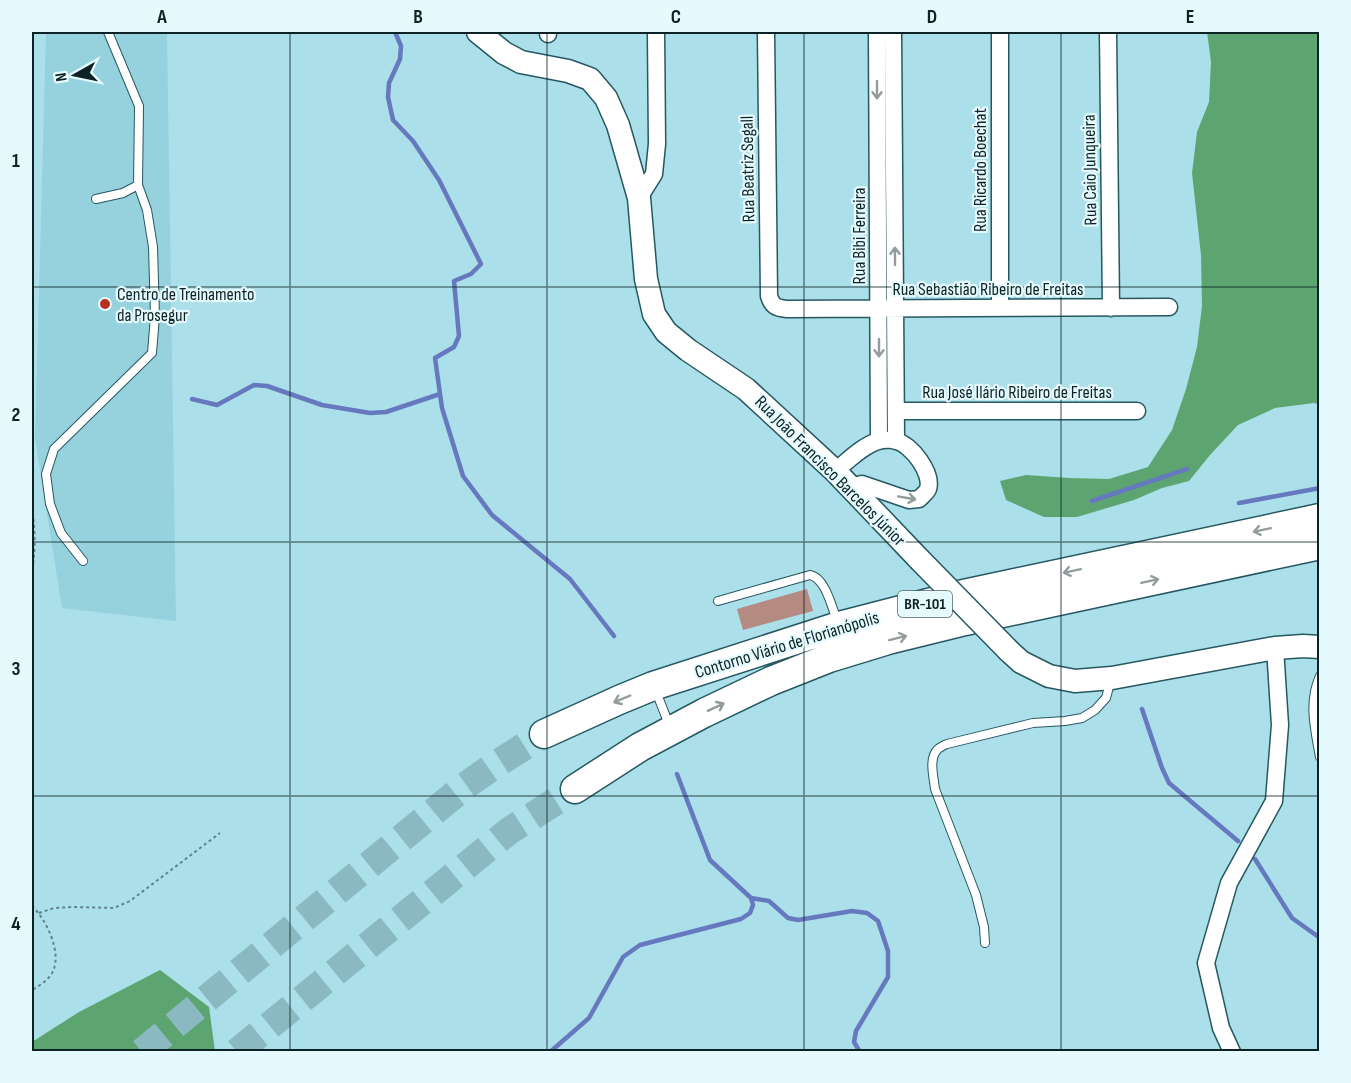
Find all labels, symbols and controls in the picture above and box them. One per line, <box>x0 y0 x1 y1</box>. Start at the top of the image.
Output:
text: A <box>156 5 167 29</box>
text: B <box>413 5 423 29</box>
text: C <box>671 5 681 29</box>
text: D <box>927 5 937 29</box>
text: E <box>1186 5 1194 29</box>
north arrow <box>45 45 105 105</box>
text: N <box>52 71 72 83</box>
one-way arrow <box>871 79 883 99</box>
street label: Rua Ricardo Boechat <box>970 108 991 232</box>
street label: Rua Caio Junqueira <box>1079 114 1101 226</box>
street label: Rua Beatriz Segall <box>737 115 759 223</box>
text: 1 <box>12 149 20 173</box>
street label: Rua Bibi Ferreira <box>849 187 870 284</box>
one-way arrow <box>889 247 900 267</box>
street label: Rua Sebastião Ribeiro de Freitas <box>892 279 1084 300</box>
place label: Centro de Treinamento da Prosegur <box>117 284 254 326</box>
marker: Centro de Treinamento da Prosegur <box>98 297 112 311</box>
one-way arrow <box>873 337 885 357</box>
street label: Rua José Ilário Ribeiro de Freitas <box>922 382 1112 403</box>
street label: Rua João Francisco Barcelos Júnior <box>750 391 910 551</box>
text: 2 <box>12 403 20 427</box>
one-way arrow <box>897 492 916 503</box>
one-way arrow <box>1253 525 1273 536</box>
one-way arrow <box>1062 566 1082 577</box>
one-way arrow <box>1140 575 1159 587</box>
road number: BR-101 <box>898 591 952 617</box>
street label: Contorno Viário de Florianópolis <box>692 607 882 683</box>
one-way arrow <box>888 631 907 643</box>
text: 3 <box>12 657 21 681</box>
one-way arrow <box>613 694 632 705</box>
one-way arrow <box>706 701 724 712</box>
text: 4 <box>11 912 21 936</box>

